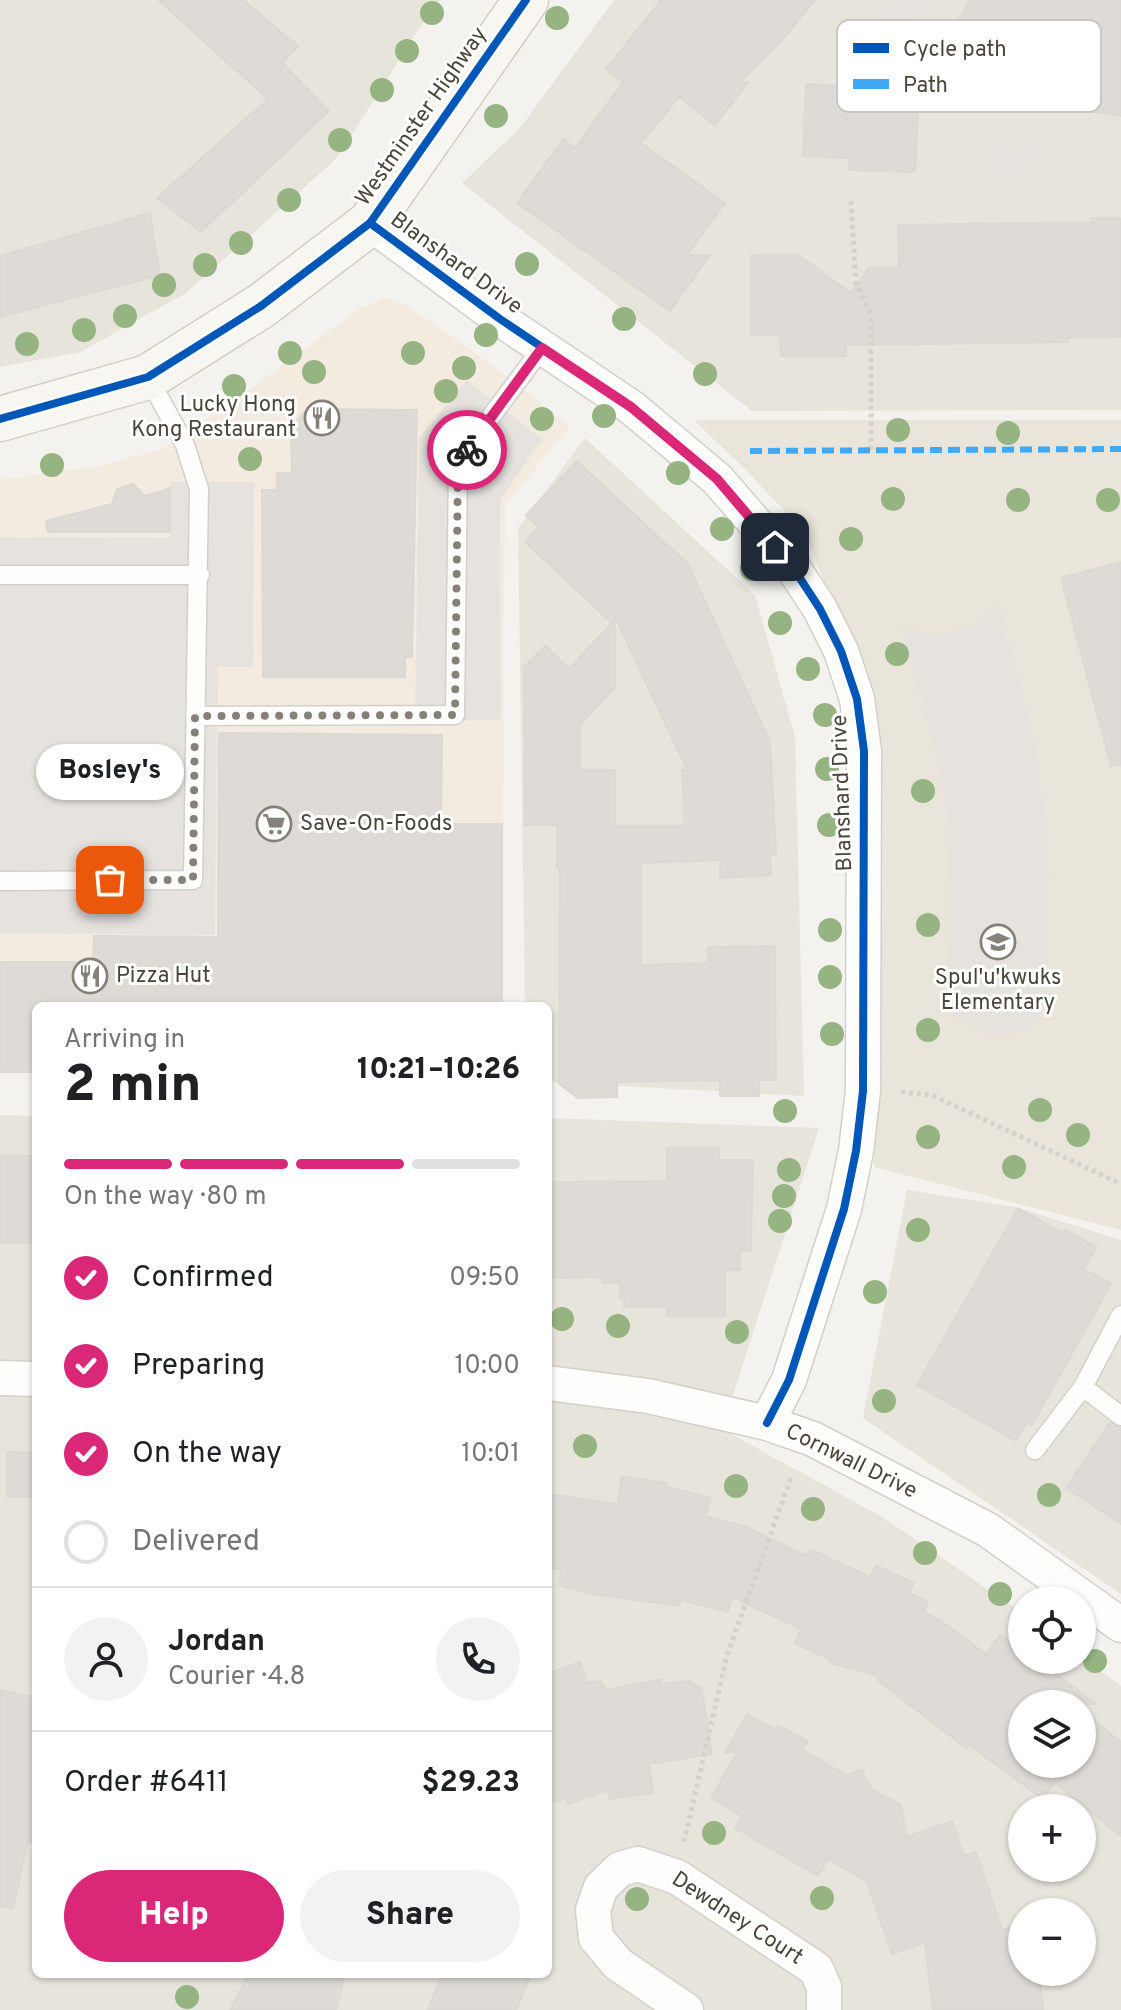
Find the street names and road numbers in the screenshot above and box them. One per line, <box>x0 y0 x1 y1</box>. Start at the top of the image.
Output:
street label: Westminster Highway <box>350 22 494 212</box>
street label: Blanshard Drive <box>385 207 527 321</box>
street label: Blanshard Drive <box>827 714 859 872</box>
street label: Cornwall Drive <box>781 1419 921 1505</box>
street label: Dewdney Court <box>666 1866 808 1972</box>

